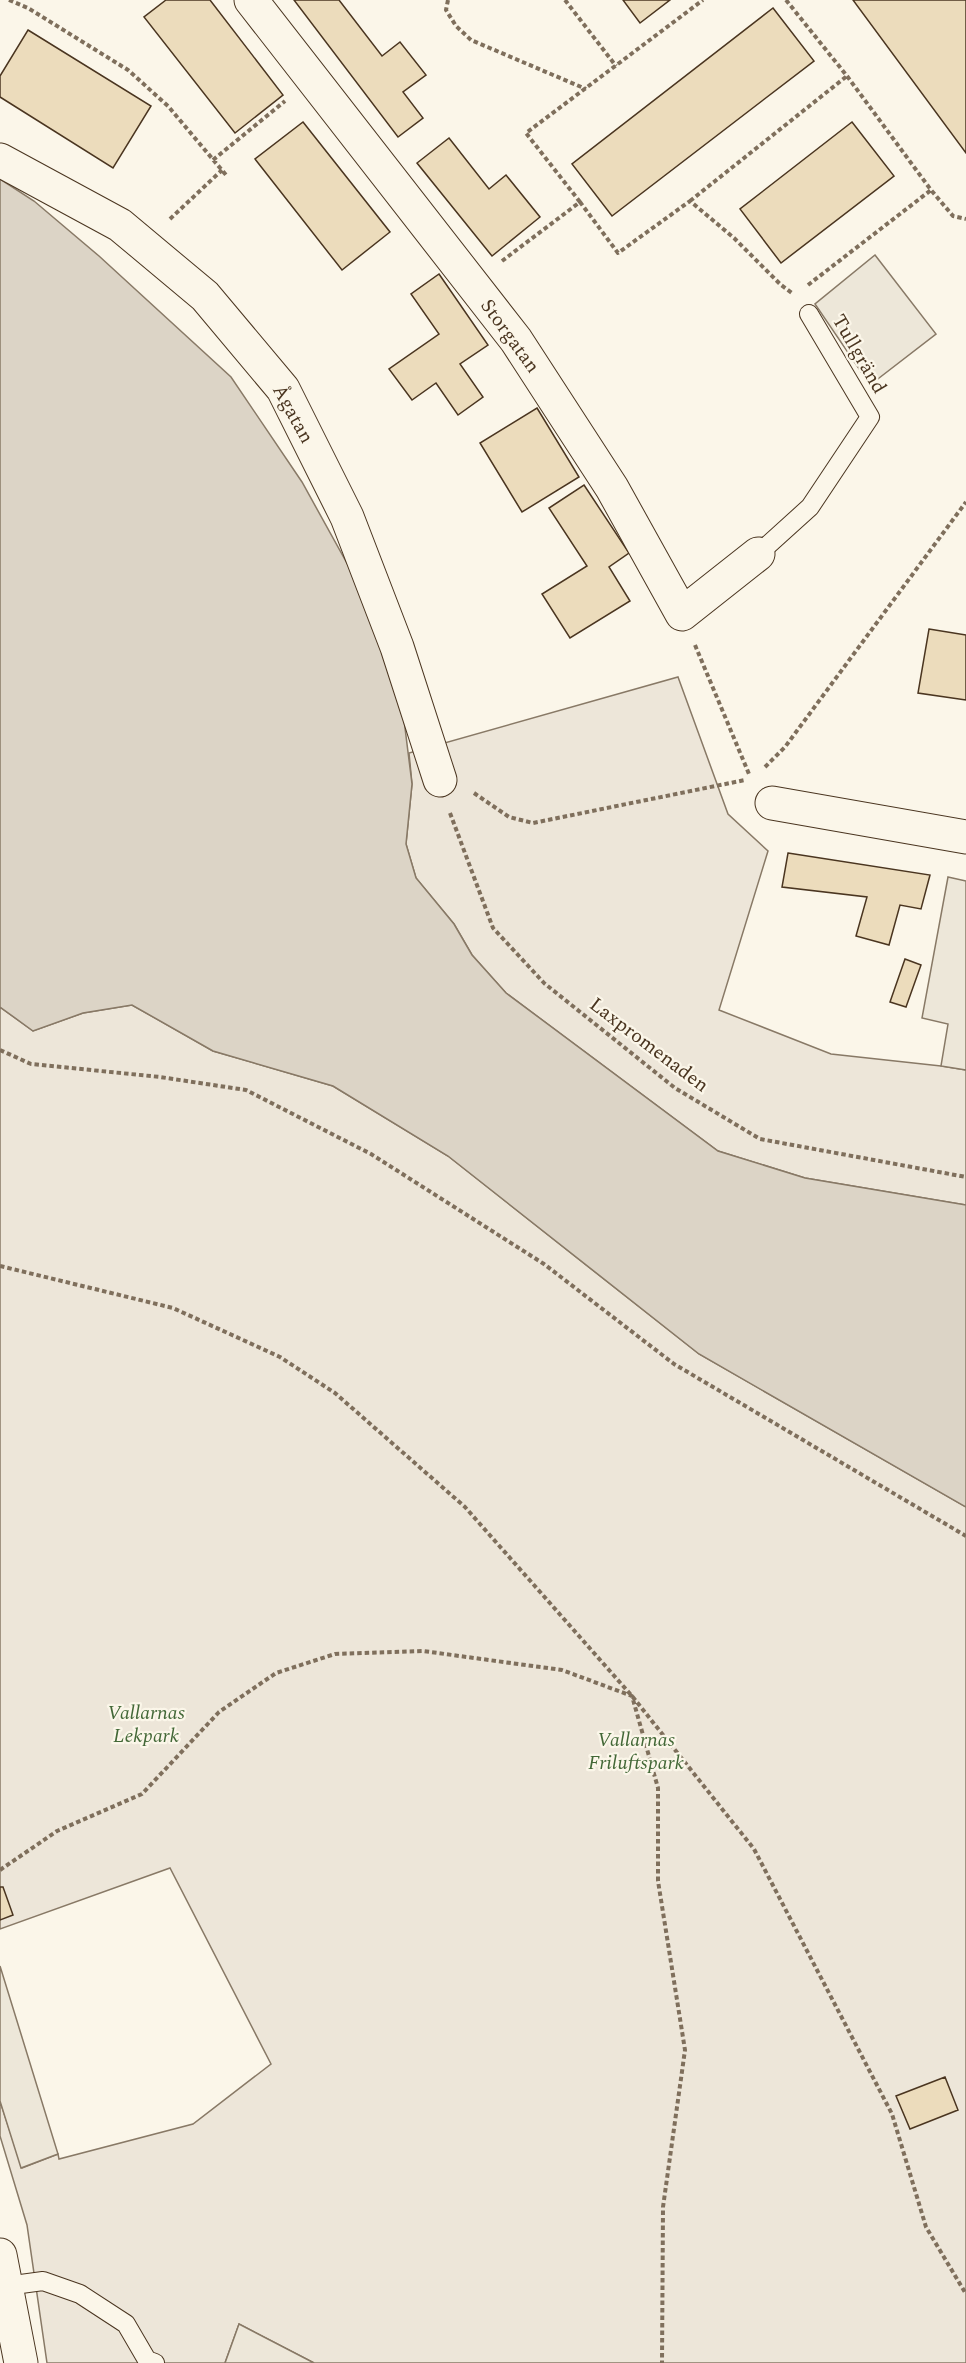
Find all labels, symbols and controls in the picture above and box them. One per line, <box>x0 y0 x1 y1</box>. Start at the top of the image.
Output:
street label: Storgatan <box>473 293 547 379</box>
street label: Tullgränd <box>824 309 894 399</box>
street label: Ågatan <box>264 379 322 449</box>
street label: Laxpromenaden <box>583 990 715 1100</box>
park label: Vallarnas Lekpark <box>107 1698 185 1751</box>
park label: Vallarnas Friluftspark <box>588 1725 685 1778</box>

